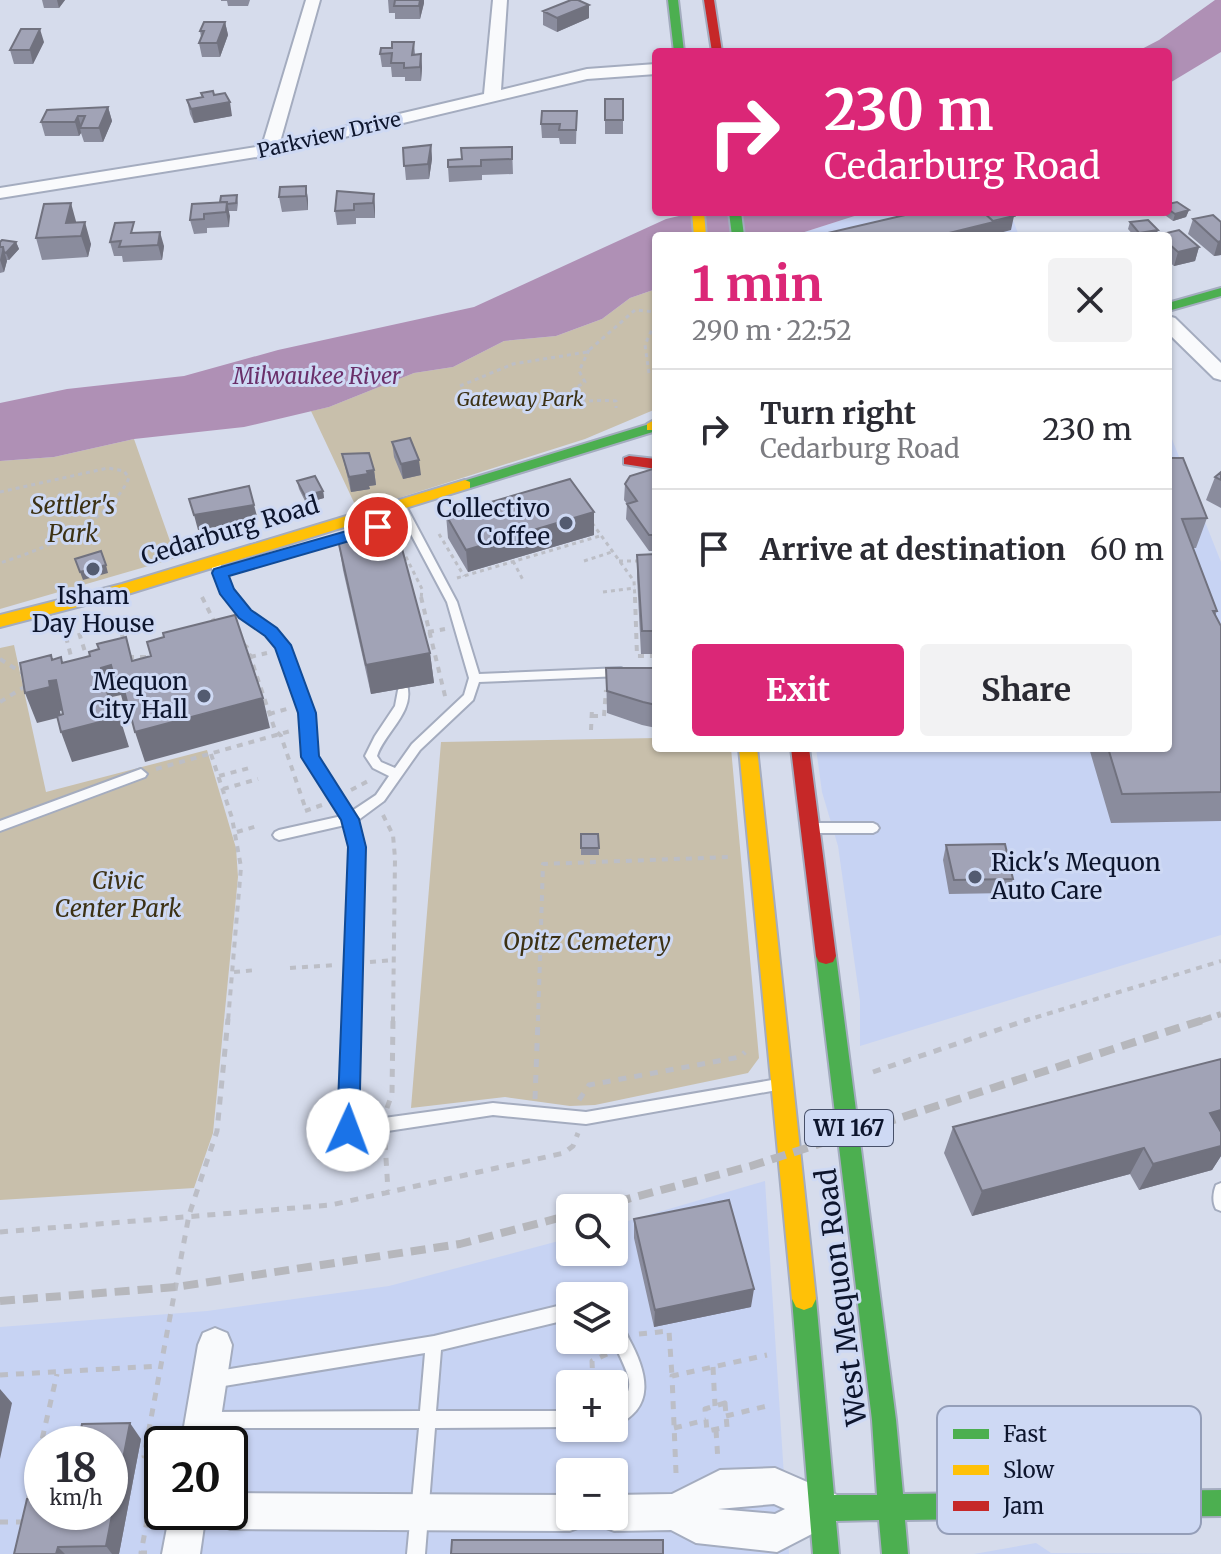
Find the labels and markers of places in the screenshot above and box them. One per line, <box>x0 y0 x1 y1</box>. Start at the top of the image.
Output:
pin <box>344 493 412 561</box>
place label: Collectivo Coffee <box>437 493 550 552</box>
marker: Collectivo Coffee <box>557 514 575 532</box>
marker: Isham Day House <box>84 560 102 578</box>
place label: Isham Day House <box>32 580 154 639</box>
place label: Mequon City Hall <box>89 666 188 725</box>
marker: Mequon City Hall <box>195 687 213 705</box>
place label: Rick's Mequon Auto Care <box>990 847 1161 906</box>
marker: Rick's Mequon Auto Care <box>966 868 984 886</box>

